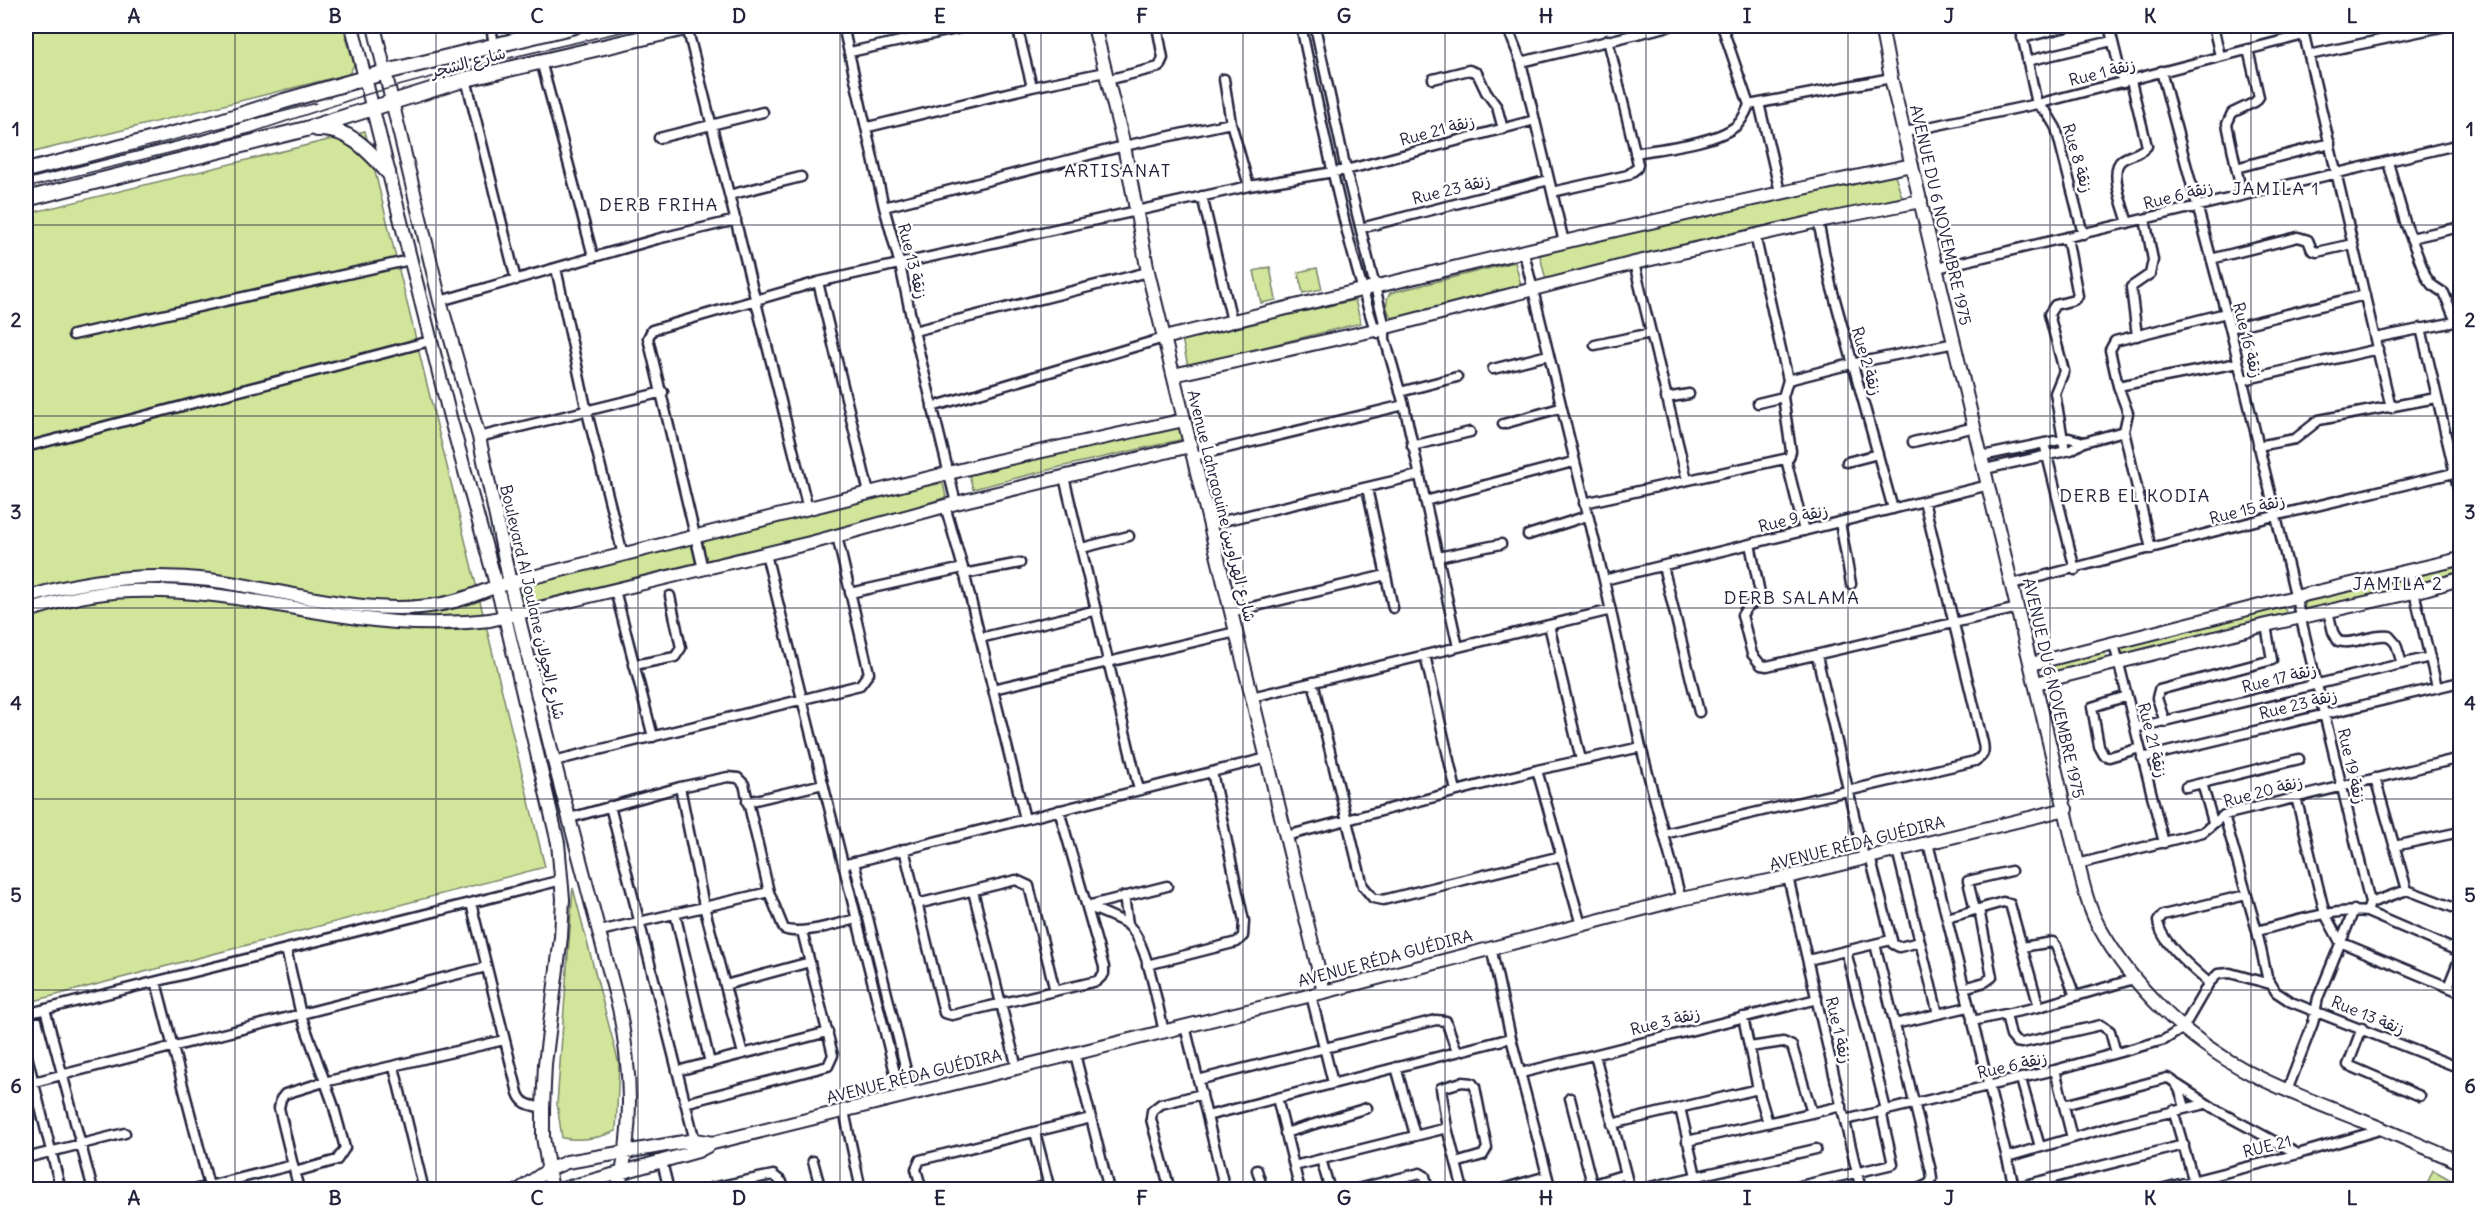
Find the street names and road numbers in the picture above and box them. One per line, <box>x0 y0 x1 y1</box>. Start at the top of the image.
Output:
street label: شارع الشجر <box>426 42 508 84</box>
street label: Rue 1 زنقة <box>2067 54 2137 90</box>
street label: AVENUE DU 6 NOVEMBRE 1975 <box>1906 103 1976 327</box>
street label: Rue 21 زنقة <box>1397 110 1477 150</box>
street label: Rue 8 زنقة <box>2059 121 2097 195</box>
street label: Rue 23 زنقة <box>1410 170 1492 208</box>
street label: Rue 6 زنقة <box>2141 177 2215 213</box>
street label: Rue 13 زنقة <box>894 221 932 301</box>
street label: Rue 16 زنقة <box>2229 300 2267 380</box>
street label: Rue 2 زنقة <box>1848 324 1886 398</box>
street label: Avenue Lahraouine شارع الهراويين <box>1182 388 1261 625</box>
street label: Boulevard Al Joulane شارع الجولان <box>494 483 570 722</box>
street label: Rue 15 زنقة <box>2207 490 2287 528</box>
street label: Rue 9 زنقة <box>1756 500 1830 536</box>
street label: AVENUE DU 6 NOVEMBRE 1975 <box>2019 576 2089 800</box>
street label: Rue 17 زنقة <box>2240 659 2318 697</box>
street label: Rue 23 زنقة <box>2257 685 2339 723</box>
street label: Rue 21 زنقة <box>2134 700 2172 780</box>
street label: Rue 19 زنقة <box>2334 726 2370 806</box>
street label: Rue 20 زنقة <box>2221 771 2305 811</box>
street label: AVENUE RÉDA GUÉDIRA <box>1767 812 1947 874</box>
street label: AVENUE RÉDA GUÉDIRA <box>1296 925 1474 991</box>
street label: Rue 13 زنقة <box>2328 991 2408 1039</box>
street label: Rue 1 زنقة <box>1822 995 1856 1065</box>
street label: Rue 3 زنقة <box>1628 1003 1702 1039</box>
street label: AVENUE RÉDA GUÉDIRA <box>824 1045 1004 1107</box>
street label: Rue 6 زنقة <box>1975 1047 2049 1083</box>
street label: RUE 21 <box>2241 1130 2293 1162</box>

